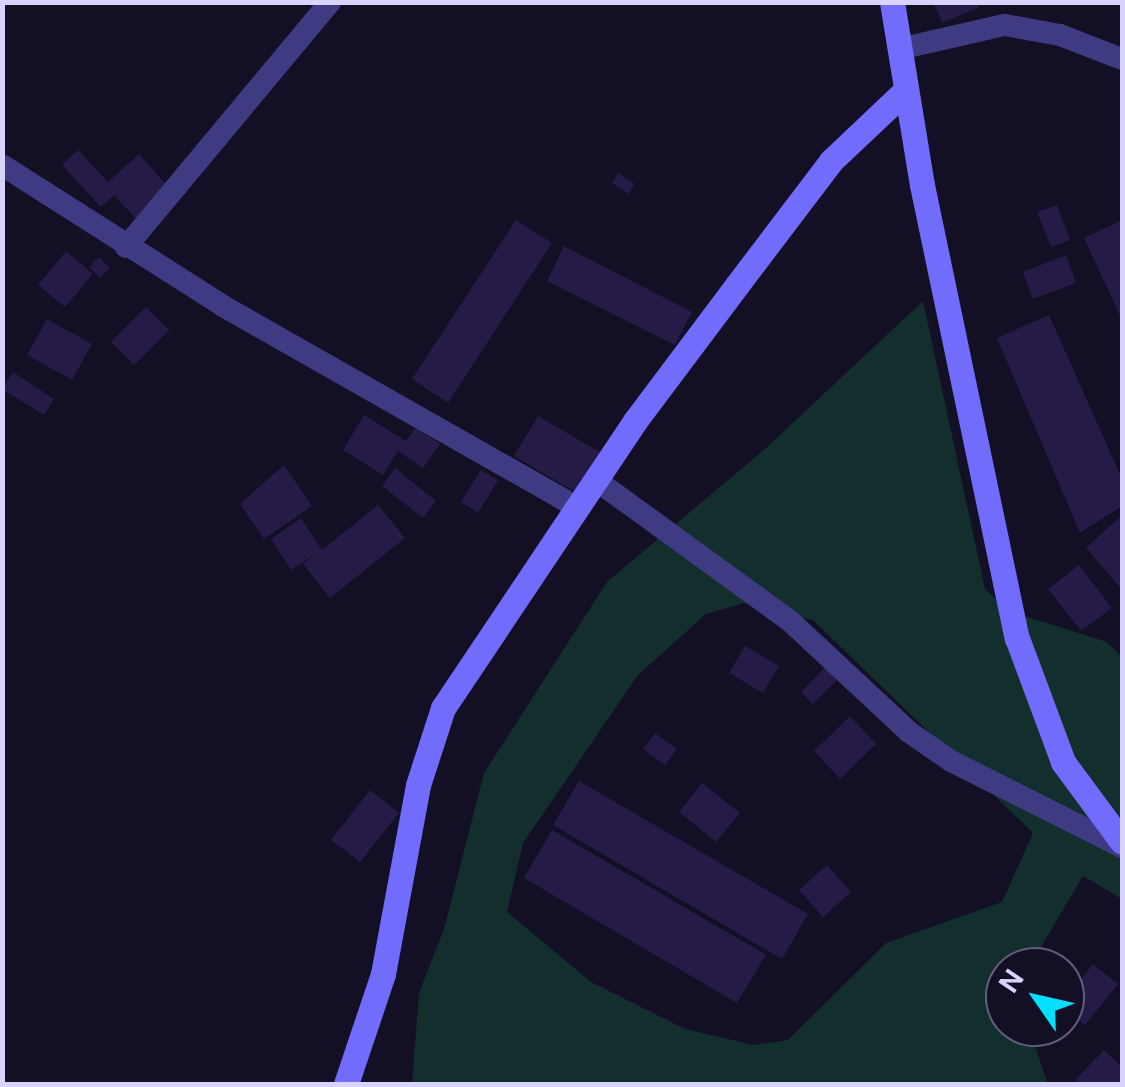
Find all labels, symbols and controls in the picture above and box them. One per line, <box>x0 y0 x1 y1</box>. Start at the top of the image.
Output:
north arrow <box>985 947 1085 1047</box>
text: N <box>990 962 1032 1000</box>

